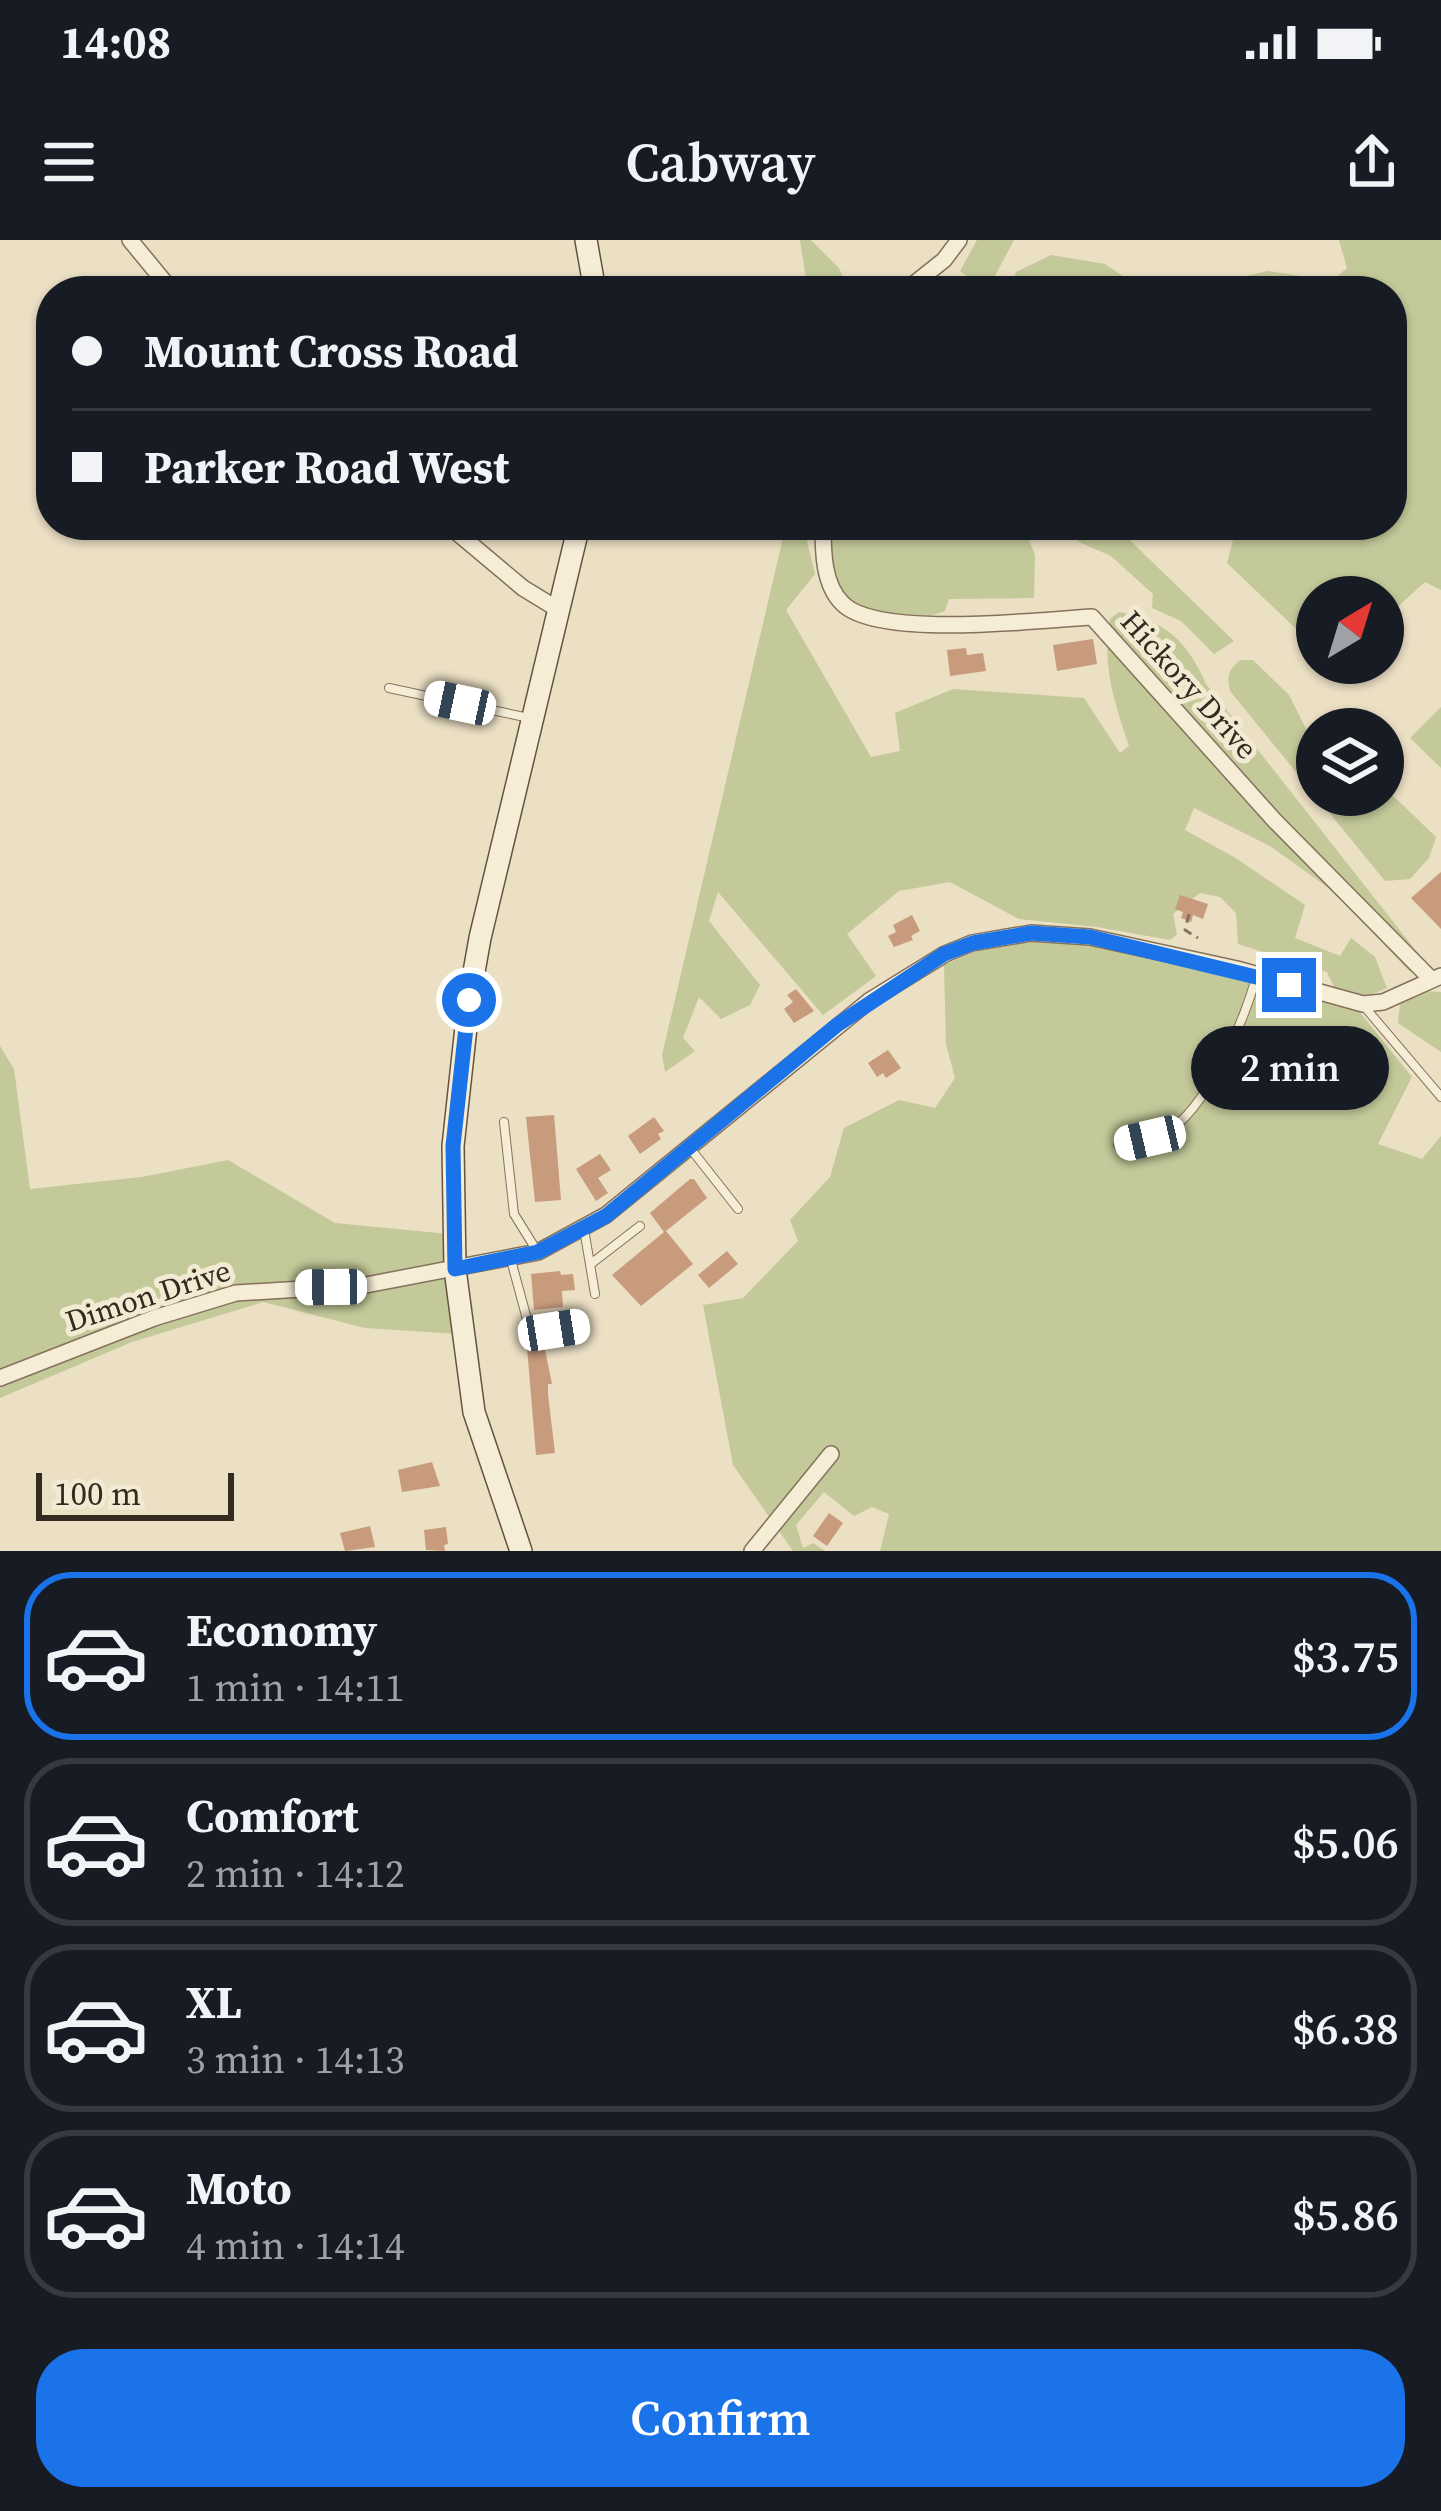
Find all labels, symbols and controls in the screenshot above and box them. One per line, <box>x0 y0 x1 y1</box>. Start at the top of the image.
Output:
text: 14:08 <box>60 11 171 73</box>
text: Cabway <box>626 125 815 199</box>
icon: menu <box>36 129 102 195</box>
icon: share <box>1339 129 1405 195</box>
text: Mount Cross Road <box>144 320 519 382</box>
text: Parker Road West <box>144 436 509 498</box>
north arrow <box>1296 576 1404 684</box>
map controls <box>1296 576 1404 816</box>
street label: Hickory Drive <box>1112 602 1267 768</box>
car <box>421 678 499 728</box>
button: layers <box>1296 708 1404 816</box>
route end <box>1262 958 1316 1012</box>
route start <box>442 973 496 1027</box>
callout: 2 min <box>1190 1027 1388 1111</box>
text: 2 min <box>1240 1041 1340 1094</box>
car <box>1111 1112 1189 1164</box>
street label: Dimon Drive <box>60 1250 236 1341</box>
car <box>295 1268 367 1306</box>
car <box>516 1307 592 1353</box>
scale bar <box>36 1467 234 1520</box>
text: 100 m <box>54 1471 141 1516</box>
text: Economy <box>186 1599 377 1661</box>
icon: car <box>42 1602 150 1710</box>
text: $3.75 <box>1292 1625 1399 1687</box>
text: 1 min · 14:11 <box>186 1661 405 1714</box>
text: Comfort <box>186 1785 359 1847</box>
icon: car <box>42 1788 150 1896</box>
text: $5.06 <box>1292 1811 1399 1873</box>
text: 2 min · 14:12 <box>186 1847 405 1900</box>
text: XL <box>186 1971 242 2033</box>
icon: car <box>42 1974 150 2082</box>
text: $6.38 <box>1292 1997 1399 2059</box>
text: 3 min · 14:13 <box>186 2033 405 2086</box>
text: Moto <box>186 2157 292 2219</box>
icon: car <box>42 2160 150 2268</box>
text: $5.86 <box>1292 2183 1399 2245</box>
text: 4 min · 14:14 <box>186 2219 405 2272</box>
button: Confirm <box>36 2349 1405 2487</box>

